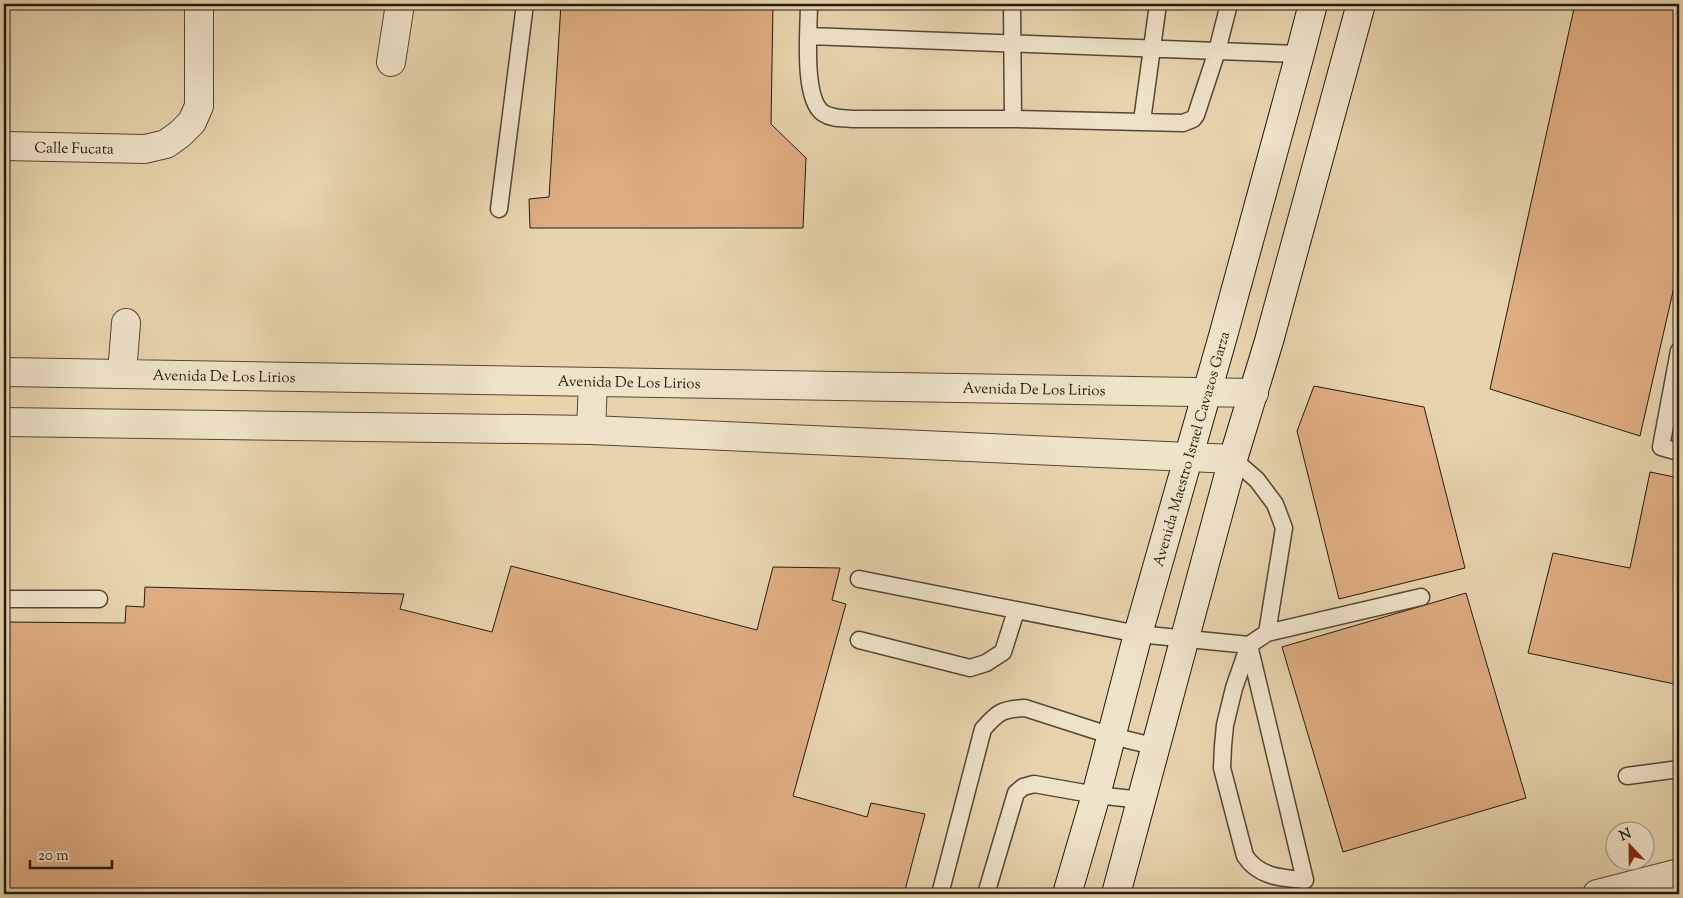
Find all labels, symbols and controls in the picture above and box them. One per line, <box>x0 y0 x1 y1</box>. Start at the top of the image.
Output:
street label: Calle Fucata <box>34 138 114 161</box>
street label: Avenida Maestro Israel Cavazos Garza <box>1149 329 1236 570</box>
street label: Avenida De Los Lirios <box>152 366 296 389</box>
street label: Avenida De Los Lirios <box>557 372 701 395</box>
street label: Avenida De Los Lirios <box>962 379 1106 402</box>
north arrow <box>1606 820 1656 870</box>
text: N <box>1617 824 1635 847</box>
scale bar <box>30 838 112 870</box>
text: 20 m <box>38 846 69 867</box>

